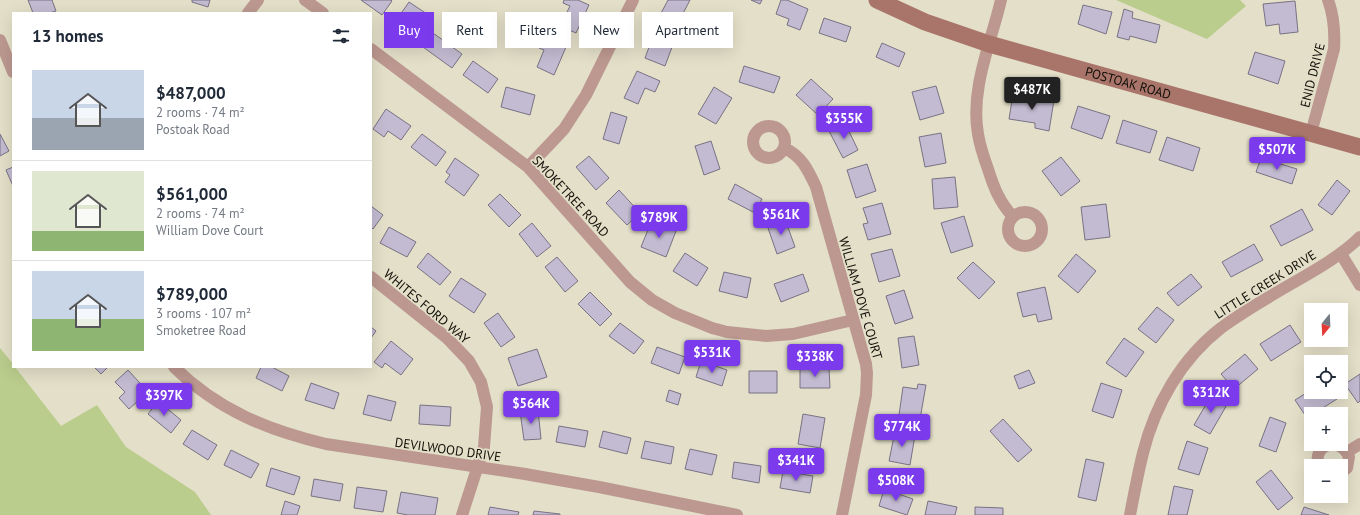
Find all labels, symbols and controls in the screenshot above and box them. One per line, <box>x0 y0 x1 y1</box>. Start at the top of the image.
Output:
chip: Buy <box>384 12 434 48</box>
chip: Rent <box>442 12 497 48</box>
chip: Filters <box>505 12 571 48</box>
chip: New <box>579 12 634 48</box>
chip: Apartment <box>642 12 733 48</box>
text: 13 homes <box>32 25 103 47</box>
icon: filters <box>330 25 352 47</box>
street label: ENID DRIVE <box>1296 41 1329 109</box>
street label: POSTOAK ROAD <box>1083 63 1173 103</box>
pin: $487K <box>1004 77 1060 111</box>
text: $487K <box>1013 81 1051 98</box>
text: $487,000 <box>156 82 226 104</box>
icon: home <box>64 86 112 134</box>
text: 2 rooms · 74 m² <box>156 104 245 121</box>
pin: $355K <box>816 106 872 140</box>
text: $355K <box>825 110 863 127</box>
text: Postoak Road <box>156 121 230 138</box>
pin: $507K <box>1249 137 1305 171</box>
text: $507K <box>1258 141 1296 158</box>
street label: SMOKETREE ROAD <box>529 152 613 241</box>
text: $561,000 <box>156 183 228 205</box>
icon: home <box>64 187 112 235</box>
pin: $561K <box>753 202 809 236</box>
text: 2 rooms · 74 m² <box>156 205 245 222</box>
pin: $789K <box>631 205 687 239</box>
text: $561K <box>762 206 800 223</box>
text: $789K <box>640 209 678 226</box>
text: William Dove Court <box>156 222 263 239</box>
street label: WILLIAM DOVE COURT <box>835 235 886 361</box>
street label: LITTLE CREEK DRIVE <box>1211 246 1319 323</box>
street label: WHITES FORD WAY <box>380 265 474 348</box>
text: $789,000 <box>156 283 228 305</box>
icon: home <box>64 287 112 335</box>
north arrow <box>1304 303 1348 347</box>
map controls <box>1304 303 1348 503</box>
text: 3 rooms · 107 m² <box>156 305 251 322</box>
text: Smoketree Road <box>156 322 246 339</box>
pin: $531K <box>684 340 740 374</box>
text: $531K <box>693 344 731 361</box>
pin: $338K <box>787 344 843 378</box>
text: $338K <box>796 348 834 365</box>
button: locate <box>1304 355 1348 399</box>
pin: $312K <box>1183 380 1239 414</box>
pin: $397K <box>136 383 192 417</box>
text: $312K <box>1192 384 1230 401</box>
text: $397K <box>145 387 183 404</box>
pin: $564K <box>503 391 559 425</box>
text: $564K <box>512 395 550 412</box>
button: + <box>1304 407 1348 451</box>
pin: $774K <box>874 414 930 448</box>
text: $774K <box>883 418 921 435</box>
street label: DEVILWOOD DRIVE <box>394 434 502 465</box>
pin: $341K <box>768 448 824 482</box>
text: $341K <box>777 452 815 469</box>
button: − <box>1304 459 1348 503</box>
pin: $508K <box>868 468 924 502</box>
text: $508K <box>877 472 915 489</box>

